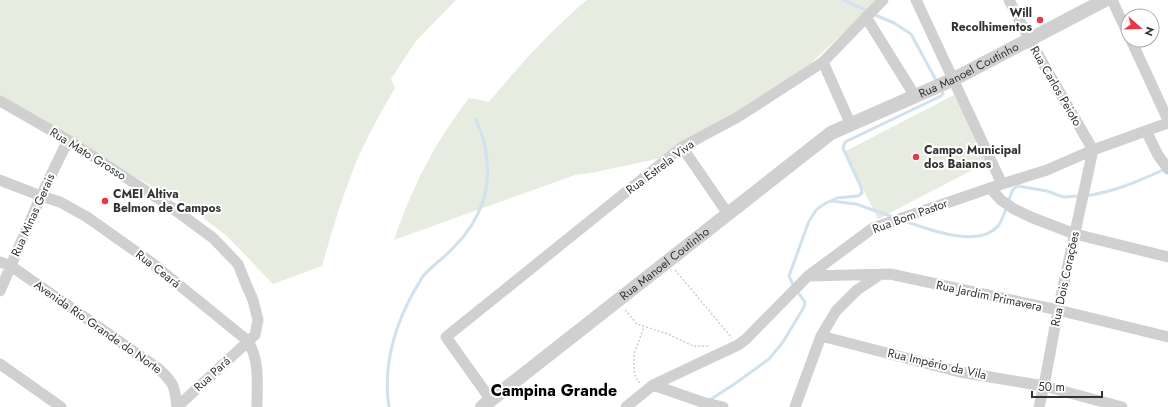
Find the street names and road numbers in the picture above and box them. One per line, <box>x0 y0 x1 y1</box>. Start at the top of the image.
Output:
street label: Rua Manoel Coutinho <box>916 38 1022 102</box>
street label: Rua Carlos Peioto <box>1026 43 1086 130</box>
street label: Rua Mato Grosso <box>46 123 130 185</box>
street label: Rua Estrela Viva <box>622 135 698 199</box>
street label: Rua Minas Gerais <box>7 171 59 259</box>
street label: Rua Bom Pastor <box>870 194 951 238</box>
street label: Rua Manoel Coutinho <box>616 223 714 305</box>
street label: Rua Dois Corações <box>1046 230 1084 328</box>
street label: Rua Ceará <box>132 246 184 292</box>
street label: Avenida Rio Grande do Norte <box>30 276 166 378</box>
street label: Rua Jardim Primavera <box>934 276 1044 316</box>
street label: Rua Império da Vila <box>886 344 988 384</box>
street label: Rua Pará <box>190 352 234 396</box>

